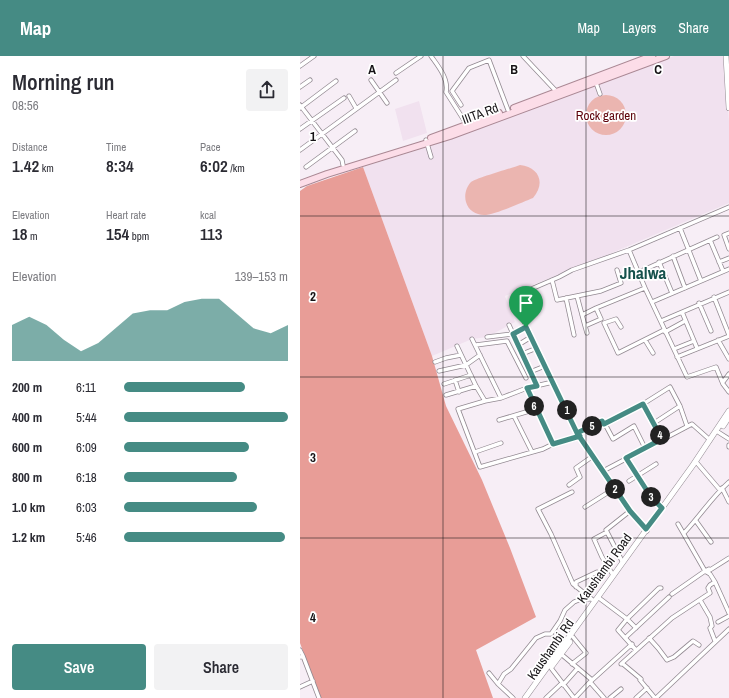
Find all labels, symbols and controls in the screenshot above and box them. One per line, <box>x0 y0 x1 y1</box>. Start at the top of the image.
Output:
text: Map <box>20 15 51 41</box>
text: Map <box>578 19 600 37</box>
text: Layers <box>622 19 656 37</box>
text: Share <box>678 19 709 37</box>
text: A <box>368 61 376 78</box>
text: B <box>510 61 518 78</box>
text: C <box>654 61 662 78</box>
text: Morning run <box>12 67 115 97</box>
button: share <box>246 69 288 111</box>
text: 08:56 <box>12 97 39 114</box>
street label: IIITA Rd <box>460 99 501 128</box>
park label: Rock garden <box>576 107 636 124</box>
text: 1 <box>310 128 316 145</box>
text: Distance <box>12 140 48 154</box>
text: Time <box>106 140 126 154</box>
text: Pace <box>200 140 221 154</box>
text: 1.42 <box>12 154 39 177</box>
text: 8:34 <box>106 154 134 177</box>
text: 6:02 <box>200 154 228 177</box>
text: km <box>39 161 54 175</box>
text: /km <box>228 161 245 175</box>
text: Elevation <box>12 208 50 222</box>
text: Heart rate <box>106 208 146 222</box>
text: kcal <box>200 208 216 222</box>
text: 18 <box>12 222 28 245</box>
text: 154 <box>106 222 129 245</box>
text: 113 <box>200 222 222 245</box>
text: m <box>28 229 38 243</box>
text: bpm <box>129 229 149 243</box>
district label: Jhalwa <box>620 261 666 284</box>
text: Elevation <box>12 268 56 285</box>
text: 139–153 m <box>235 268 288 285</box>
pin <box>509 286 543 327</box>
text: 2 <box>310 288 316 305</box>
icon: arrive <box>515 292 537 314</box>
text: 200 m <box>12 379 42 396</box>
text: 6:11 <box>76 379 96 396</box>
pin: 6 <box>524 396 544 416</box>
text: 6 <box>531 399 537 413</box>
pin: 1 <box>557 400 577 420</box>
text: 1 <box>564 403 570 417</box>
text: 400 m <box>12 409 42 426</box>
text: 5:44 <box>76 409 97 426</box>
pin: 5 <box>582 416 602 436</box>
text: 5 <box>589 419 595 433</box>
pin: 4 <box>650 425 670 445</box>
text: 4 <box>657 428 663 442</box>
text: 600 m <box>12 439 42 456</box>
text: 6:09 <box>76 439 97 456</box>
text: 3 <box>310 449 316 466</box>
text: 800 m <box>12 469 42 486</box>
text: 6:18 <box>76 469 97 486</box>
pin: 2 <box>605 479 625 499</box>
text: 2 <box>612 482 618 496</box>
pin: 3 <box>641 487 661 507</box>
text: 3 <box>648 490 654 504</box>
text: 1.0 km <box>12 499 45 516</box>
text: 6:03 <box>76 499 97 516</box>
text: 1.2 km <box>12 529 45 546</box>
text: 5:46 <box>76 529 97 546</box>
street label: Kaushambi Road <box>573 530 636 607</box>
text: 4 <box>310 609 316 626</box>
street label: Kaushambi Rd <box>523 615 578 683</box>
button: Save <box>12 644 146 690</box>
button: Share <box>154 644 288 690</box>

